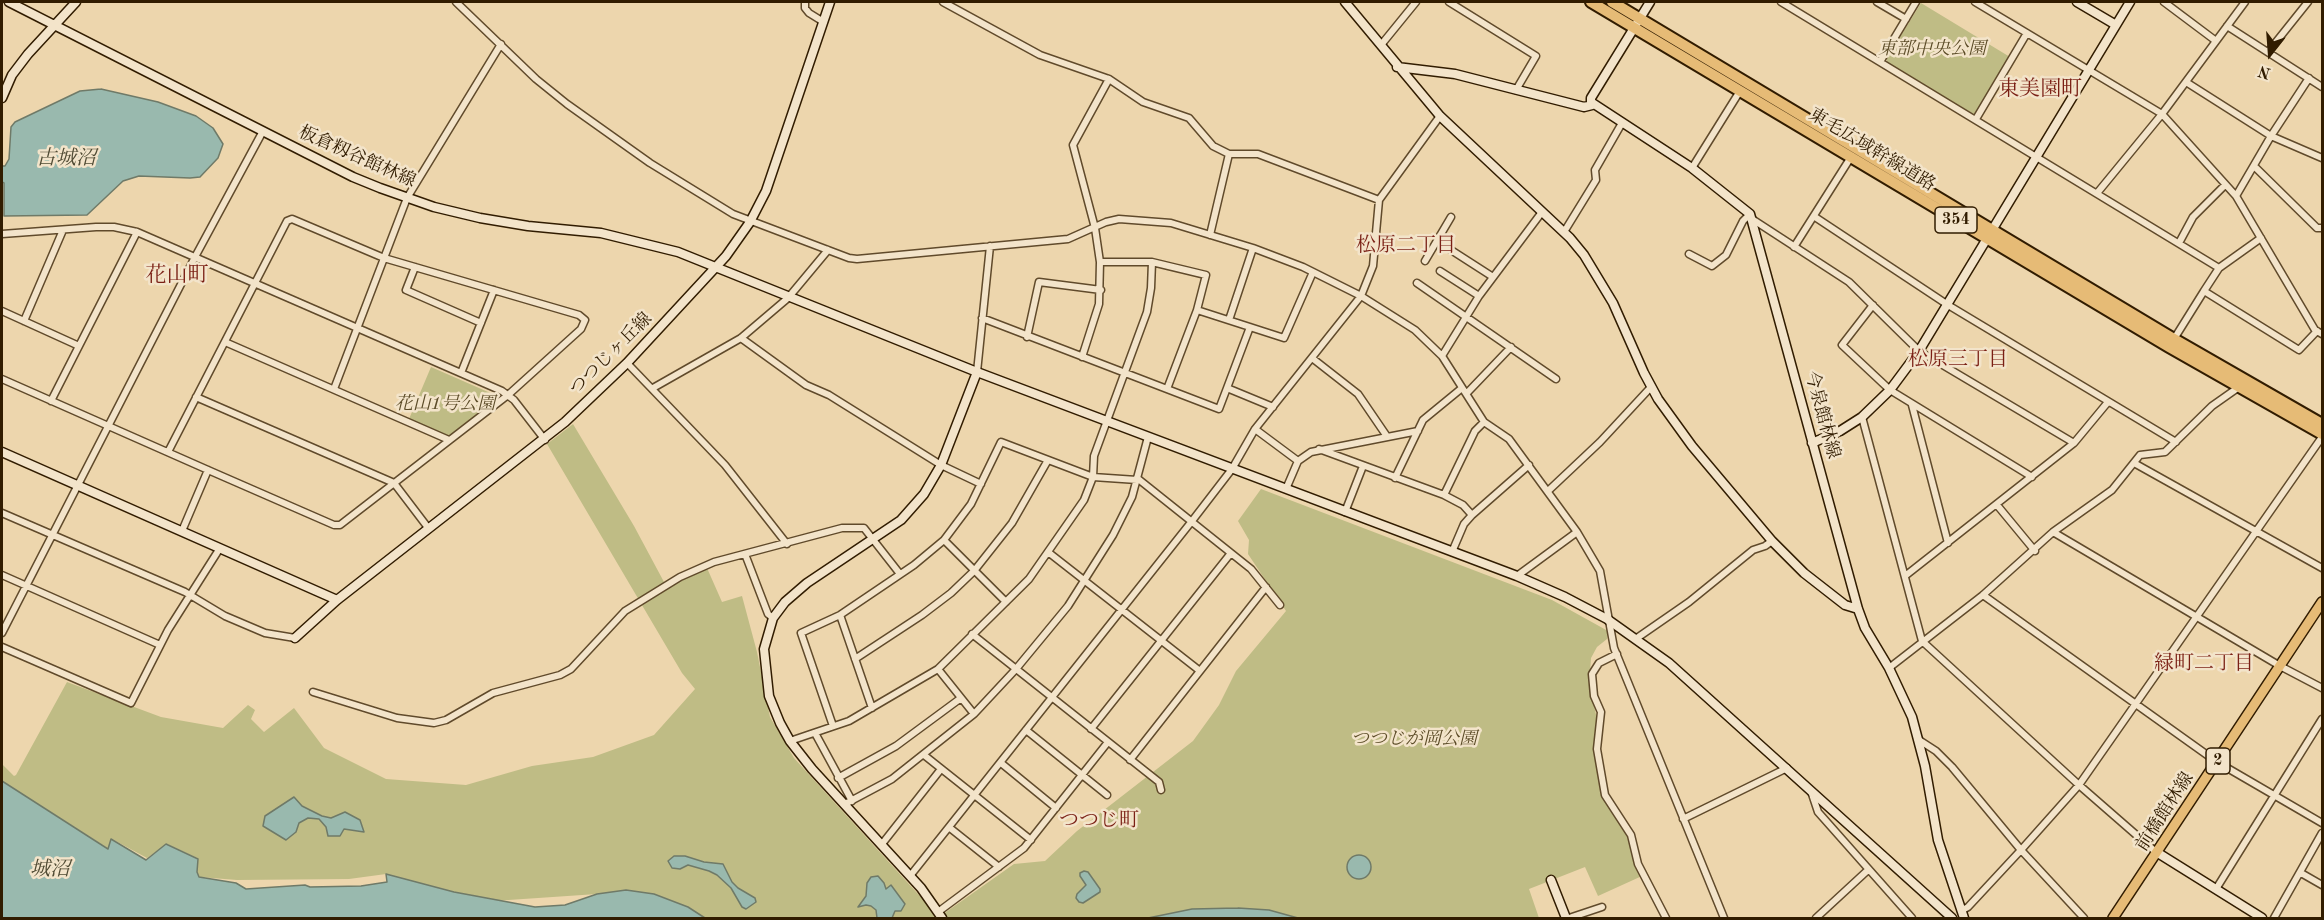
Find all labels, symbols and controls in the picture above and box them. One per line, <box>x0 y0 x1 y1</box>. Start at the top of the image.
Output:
north arrow <box>2240 24 2300 84</box>
park label: 東部中央公園 <box>1878 38 1986 60</box>
text: N <box>2257 62 2273 81</box>
district label: 東美園町 <box>1998 76 2082 102</box>
street label: 東毛広域幹線道路 <box>1805 104 1939 196</box>
street label: 板倉籾谷館林線 <box>295 122 419 192</box>
water label: 古城沼 <box>36 147 96 171</box>
road number: 354 <box>1935 207 1977 233</box>
district label: 松原二丁目 <box>1356 234 1456 258</box>
district label: 花山町 <box>146 262 208 288</box>
street label: つつじヶ丘線 <box>565 308 657 400</box>
district label: 松原三丁目 <box>1908 348 2008 372</box>
street label: 今泉館林線 <box>1800 369 1844 461</box>
park label: 花山1号公園 <box>395 393 495 415</box>
district label: 緑町二丁目 <box>2154 652 2254 676</box>
park label: つつじが岡公園 <box>1351 728 1477 750</box>
road number: 2 <box>2206 748 2230 774</box>
street label: 前橋館林線 <box>2131 768 2199 856</box>
district label: つつじ町 <box>1059 809 1139 833</box>
water label: 城沼 <box>30 858 70 882</box>

